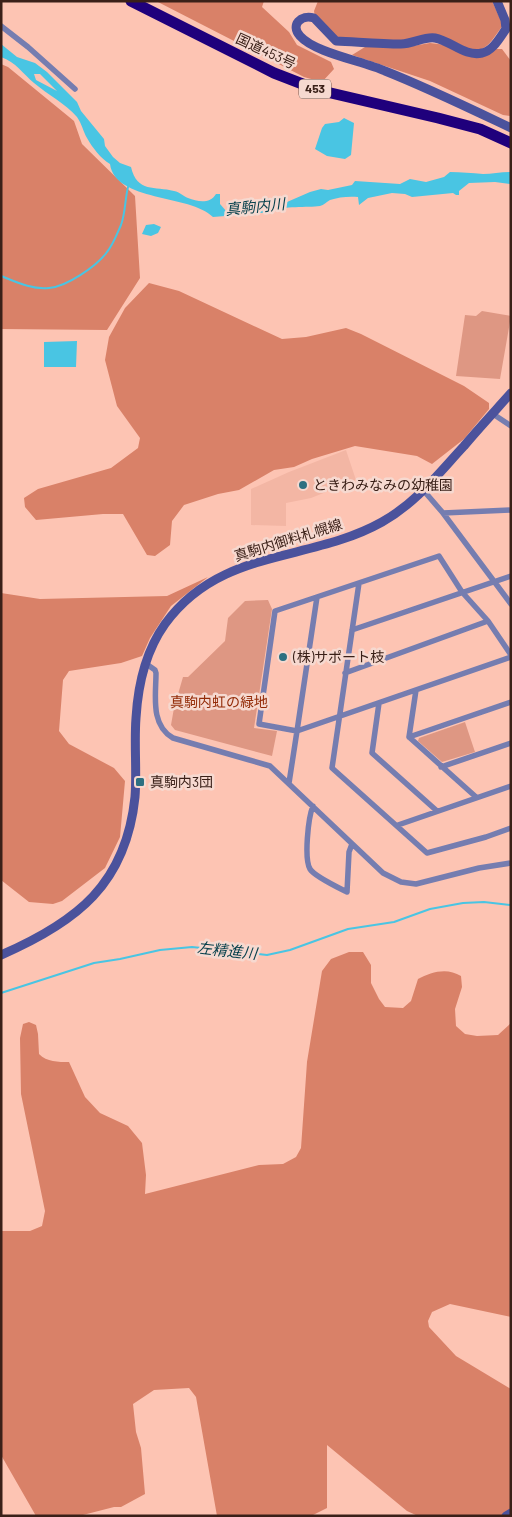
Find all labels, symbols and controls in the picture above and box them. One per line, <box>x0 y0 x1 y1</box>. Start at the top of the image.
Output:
street label: 国道453号 <box>234 29 299 72</box>
road number: 453 <box>299 80 331 98</box>
water label: 真駒内川 <box>224 194 288 218</box>
place label: ときわみなみの幼稚園 <box>313 476 453 493</box>
marker: ときわみなみの幼稚園 <box>297 479 309 491</box>
street label: 真駒内御料札幌線 <box>232 515 344 564</box>
place label: (株)サポート枝 <box>292 648 384 665</box>
marker: (株)サポート枝 <box>277 651 289 663</box>
park label: 真駒内虹の緑地 <box>170 693 268 710</box>
place label: 真駒内3団 <box>150 773 213 790</box>
marker: 真駒内3団 <box>134 776 146 788</box>
water label: 左精進川 <box>196 938 260 962</box>

